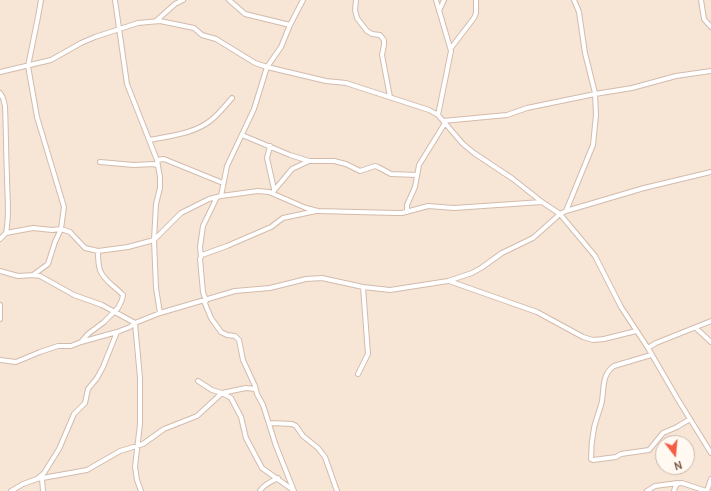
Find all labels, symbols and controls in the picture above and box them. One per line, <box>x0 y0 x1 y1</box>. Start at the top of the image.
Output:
north arrow <box>655 435 695 475</box>
text: N <box>672 458 684 473</box>

